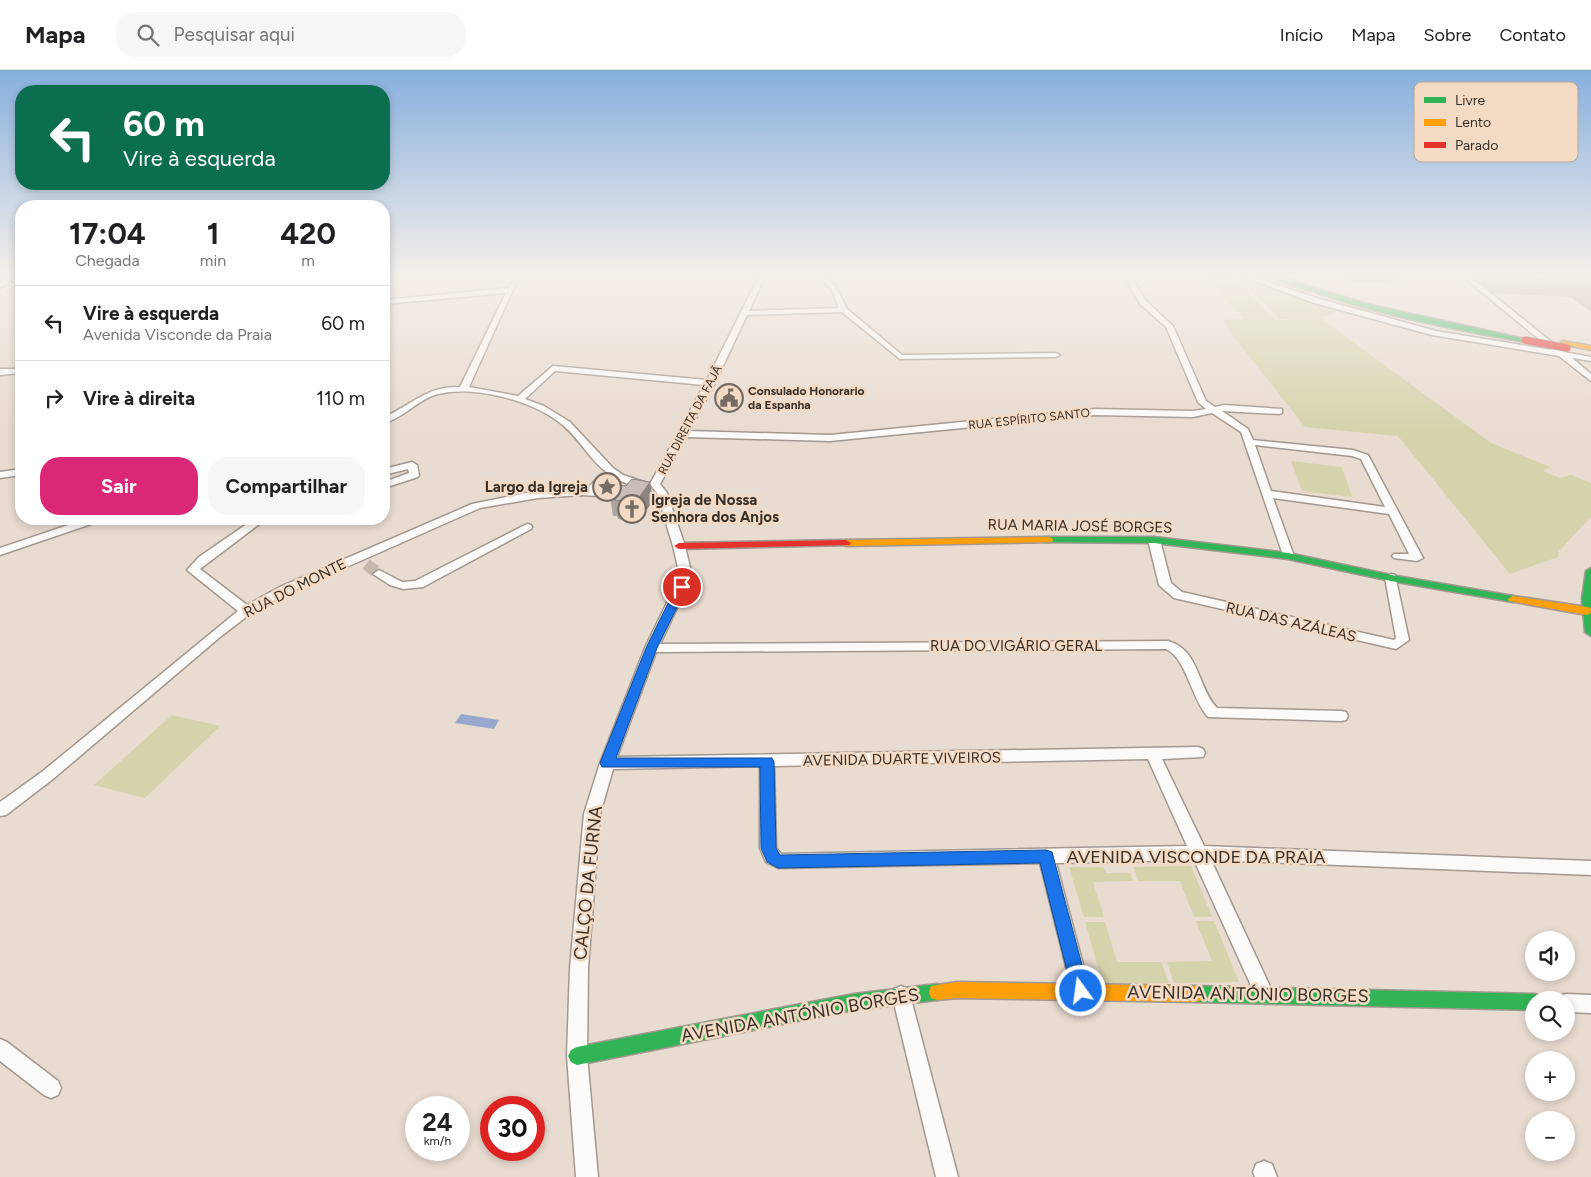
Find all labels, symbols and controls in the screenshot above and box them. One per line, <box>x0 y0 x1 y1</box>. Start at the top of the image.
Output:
search box <box>116 12 466 57</box>
text: Mapa <box>25 20 86 49</box>
icon: search <box>134 21 162 49</box>
text: Pesquisar aqui <box>174 23 295 46</box>
text: Início <box>1280 24 1323 46</box>
text: Mapa <box>1351 24 1395 46</box>
text: Sobre <box>1423 24 1471 46</box>
text: Contato <box>1499 24 1566 46</box>
legend <box>1414 82 1578 162</box>
text: Livre <box>1455 92 1486 109</box>
text: 60 m <box>123 103 205 145</box>
icon: left <box>40 105 105 170</box>
text: Lento <box>1455 114 1491 131</box>
text: Parado <box>1455 137 1498 154</box>
text: Vire à esquerda <box>123 145 276 172</box>
text: 17:04 <box>69 215 146 252</box>
text: 1 <box>207 215 219 252</box>
text: 420 <box>280 215 336 252</box>
text: Chegada <box>75 251 140 270</box>
text: min <box>200 251 226 270</box>
text: m <box>301 251 315 270</box>
text: Vire à esquerda <box>83 302 219 325</box>
icon: left <box>40 309 68 337</box>
text: 60 m <box>321 312 365 335</box>
text: Avenida Visconde da Praia <box>83 325 272 344</box>
street label: RUA DIREITA DA FAJÃ <box>655 363 725 477</box>
public building icon: Consulado Honorario da Espanha <box>714 383 744 413</box>
icon: right <box>40 384 68 412</box>
place label: Consulado Honorario da Espanha <box>748 384 865 412</box>
text: Vire à direita <box>83 387 195 410</box>
text: 110 m <box>316 387 365 410</box>
street label: RUA ESPÍRITO SANTO <box>968 406 1090 432</box>
button: Sair <box>40 457 198 515</box>
button: Compartilhar <box>208 457 365 515</box>
place icon: Largo da Igreja <box>592 472 622 502</box>
place label: Largo da Igreja <box>485 478 588 496</box>
place label: Igreja de Nossa Senhora dos Anjos <box>651 491 779 526</box>
church icon: Igreja de Nossa Senhora dos Anjos <box>617 494 647 524</box>
street label: RUA MARIA JOSÉ BORGES <box>987 515 1173 537</box>
street label: RUA DO MONTE <box>241 554 349 622</box>
pin <box>661 566 703 608</box>
icon: arrive <box>668 573 696 601</box>
street label: RUA DAS AZÁLEAS <box>1224 598 1358 646</box>
street label: RUA DO VIGÁRIO GERAL <box>930 637 1102 655</box>
street label: AVENIDA DUARTE VIVEIROS <box>803 748 1001 770</box>
street label: CALÇO DA FURNA <box>569 805 607 961</box>
street label: AVENIDA VISCONDE DA PRAIA <box>1066 846 1326 868</box>
map controls <box>1525 931 1575 1161</box>
button: sound <box>1525 931 1575 981</box>
position arrow <box>1054 964 1106 1016</box>
street label: AVENIDA ANTÓNIO BORGES <box>1127 981 1369 1007</box>
street label: AVENIDA ANTÓNIO BORGES <box>679 983 921 1047</box>
button: search <box>1525 991 1575 1041</box>
button: + <box>1525 1051 1575 1101</box>
speed limit sign: 30 <box>480 1096 545 1161</box>
text: 24 <box>422 1107 453 1137</box>
button: − <box>1525 1111 1575 1161</box>
text: km/h <box>424 1134 451 1148</box>

